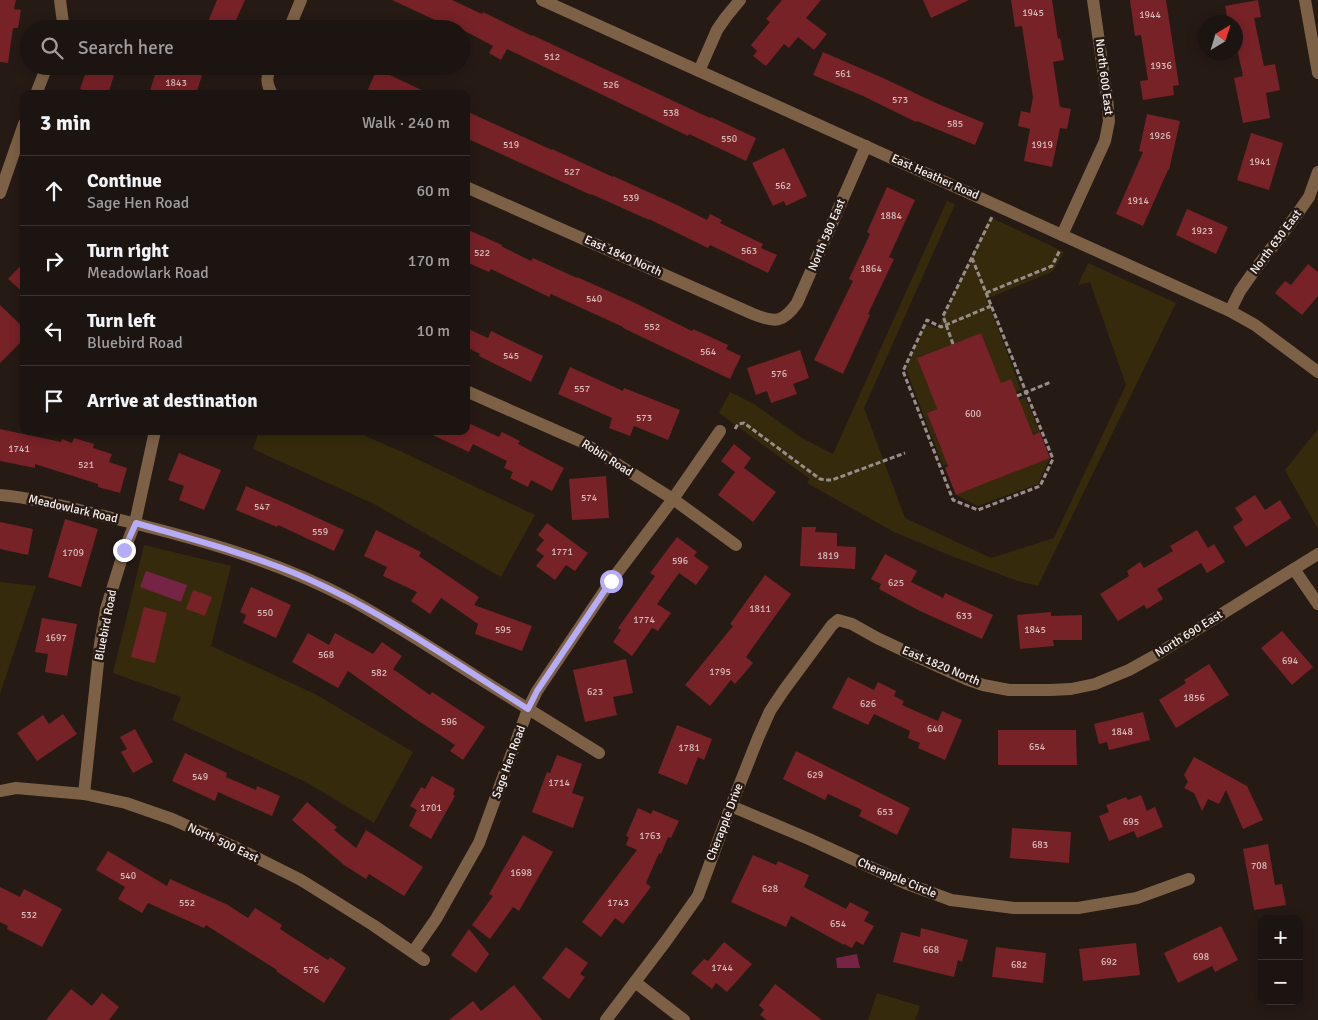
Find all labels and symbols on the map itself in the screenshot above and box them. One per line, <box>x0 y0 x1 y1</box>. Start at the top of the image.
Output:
house number: 1945 <box>1022 7 1044 19</box>
house number: 1944 <box>1139 9 1161 21</box>
north arrow <box>1198 15 1243 60</box>
street label: North 600 East <box>1092 38 1116 116</box>
house number: 512 <box>544 51 560 63</box>
house number: 1936 <box>1150 60 1172 72</box>
house number: 561 <box>835 68 851 80</box>
house number: 1843 <box>165 77 187 89</box>
house number: 526 <box>603 79 619 91</box>
house number: 573 <box>892 94 908 106</box>
house number: 538 <box>663 107 679 119</box>
house number: 585 <box>947 118 963 130</box>
house number: 1926 <box>1149 130 1171 142</box>
house number: 550 <box>721 133 737 145</box>
house number: 519 <box>503 139 519 151</box>
house number: 1919 <box>1031 139 1053 151</box>
street label: East Heather Road <box>889 151 981 203</box>
house number: 1941 <box>1249 156 1271 168</box>
house number: 527 <box>564 166 580 178</box>
house number: 562 <box>775 180 791 192</box>
house number: 539 <box>623 192 639 204</box>
house number: 1914 <box>1127 195 1149 207</box>
street label: North 580 East <box>805 197 849 273</box>
street label: North 630 East <box>1247 207 1305 277</box>
house number: 1884 <box>880 210 902 222</box>
house number: 1923 <box>1191 225 1213 237</box>
street label: East 1840 North <box>582 232 664 280</box>
house number: 563 <box>741 245 757 257</box>
house number: 522 <box>474 247 490 259</box>
house number: 1864 <box>860 263 882 275</box>
house number: 540 <box>586 293 602 305</box>
house number: 552 <box>644 321 660 333</box>
house number: 564 <box>700 346 717 358</box>
house number: 545 <box>503 350 519 362</box>
house number: 576 <box>771 368 787 380</box>
house number: 557 <box>574 383 590 395</box>
house number: 600 <box>965 408 981 420</box>
house number: 573 <box>636 412 652 424</box>
street label: Robin Road <box>579 436 635 480</box>
house number: 1741 <box>8 443 30 455</box>
house number: 521 <box>78 459 94 471</box>
street label: Meadowlark Road <box>27 491 119 527</box>
house number: 574 <box>581 492 598 504</box>
house number: 547 <box>254 501 270 513</box>
house number: 559 <box>312 526 328 538</box>
route end <box>113 539 136 562</box>
house number: 1771 <box>551 546 573 558</box>
house number: 1709 <box>62 547 84 559</box>
house number: 1819 <box>817 550 839 562</box>
house number: 596 <box>672 555 688 567</box>
route start <box>600 570 623 593</box>
house number: 625 <box>888 577 904 589</box>
street label: Bluebird Road <box>92 588 120 662</box>
house number: 1811 <box>749 603 771 615</box>
house number: 550 <box>257 607 273 619</box>
street label: North 690 East <box>1152 607 1226 661</box>
house number: 633 <box>956 610 972 622</box>
house number: 1774 <box>633 614 655 626</box>
house number: 595 <box>495 624 511 636</box>
house number: 1845 <box>1024 624 1046 636</box>
house number: 1697 <box>45 632 67 644</box>
street label: East 1820 North <box>900 643 982 689</box>
house number: 568 <box>318 649 334 661</box>
house number: 694 <box>1282 655 1299 667</box>
house number: 1795 <box>709 666 731 678</box>
house number: 582 <box>371 667 387 679</box>
house number: 623 <box>587 686 603 698</box>
house number: 1856 <box>1183 692 1205 704</box>
house number: 626 <box>860 698 876 710</box>
house number: 596 <box>441 716 457 728</box>
street label: Sage Hen Road <box>489 723 529 801</box>
house number: 640 <box>927 723 943 735</box>
house number: 1848 <box>1111 726 1133 738</box>
house number: 654 <box>1029 741 1046 753</box>
house number: 1781 <box>678 742 700 754</box>
house number: 629 <box>807 769 823 781</box>
house number: 549 <box>192 771 208 783</box>
house number: 1714 <box>548 777 570 789</box>
street label: Cherapple Drive <box>703 781 747 863</box>
house number: 1701 <box>420 802 442 814</box>
house number: 653 <box>877 806 893 818</box>
house number: 695 <box>1123 816 1139 828</box>
street label: North 500 East <box>185 820 261 866</box>
house number: 1763 <box>639 830 661 842</box>
house number: 683 <box>1032 839 1048 851</box>
street label: Cherapple Circle <box>855 855 939 901</box>
house number: 708 <box>1251 860 1267 872</box>
house number: 1698 <box>510 867 532 879</box>
house number: 540 <box>120 870 136 882</box>
house number: 628 <box>762 883 778 895</box>
house number: 552 <box>179 897 195 909</box>
house number: 1743 <box>607 897 629 909</box>
house number: 532 <box>21 909 37 921</box>
house number: 654 <box>830 918 847 930</box>
house number: 668 <box>923 944 939 956</box>
house number: 698 <box>1193 951 1209 963</box>
house number: 692 <box>1101 956 1117 968</box>
house number: 682 <box>1011 959 1027 971</box>
house number: 1744 <box>711 962 733 974</box>
house number: 576 <box>303 964 319 976</box>

